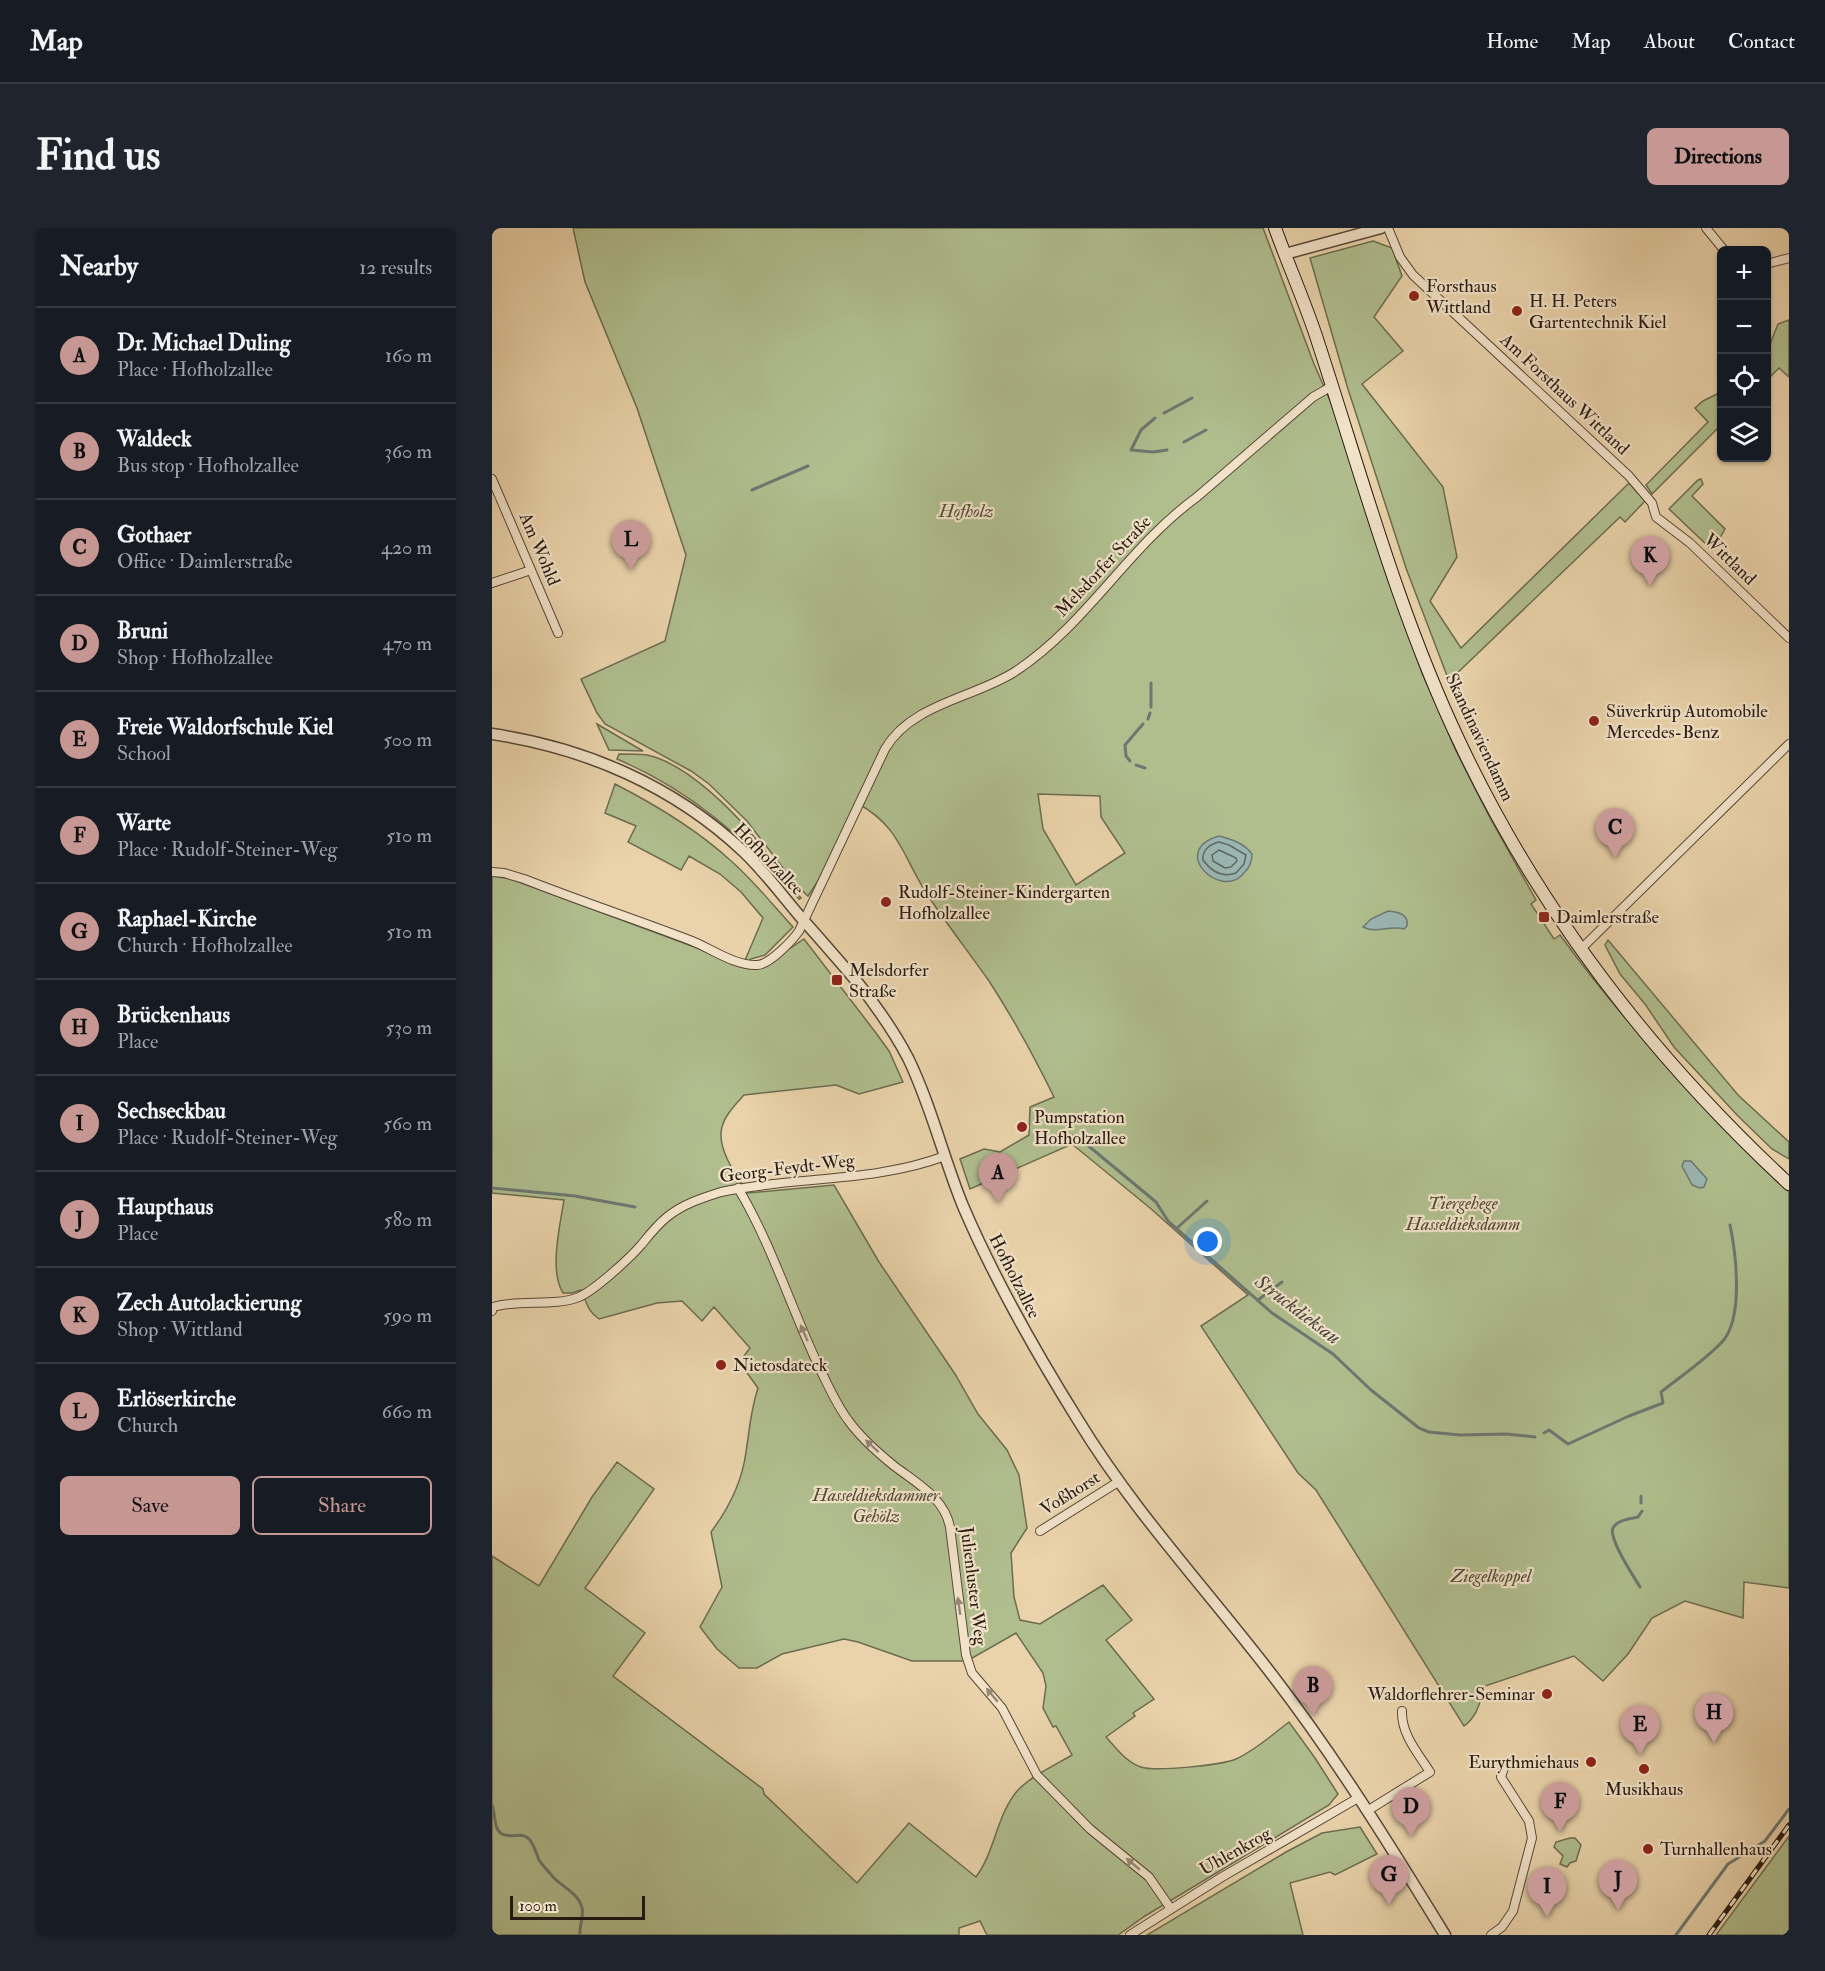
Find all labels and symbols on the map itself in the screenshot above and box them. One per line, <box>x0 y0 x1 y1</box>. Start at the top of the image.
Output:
place label: Forsthaus Wittland <box>1425 275 1497 319</box>
marker: Forsthaus Wittland <box>1407 289 1421 303</box>
place label: H. H. Peters Gartentechnik Kiel <box>1529 290 1667 334</box>
marker: H. H. Peters Gartentechnik Kiel <box>1510 304 1524 318</box>
street label: Am Forsthaus Wittland <box>1495 328 1634 460</box>
park label: Hofholz <box>938 500 993 523</box>
street label: Am Wohld <box>513 508 565 589</box>
street label: Melsdorfer Straße <box>1050 510 1157 622</box>
pin: L <box>612 520 650 570</box>
street label: Wittland <box>1698 528 1761 590</box>
pin: K <box>1630 536 1670 586</box>
street label: Skandinaviendamm <box>1440 670 1519 805</box>
place label: Süverkrüp Automobile Mercedes-Benz <box>1606 700 1768 744</box>
marker: Süverkrüp Automobile Mercedes-Benz <box>1587 714 1601 728</box>
pin: C <box>1596 808 1634 858</box>
street label: Hofholzallee <box>728 818 809 901</box>
place label: Rudolf-Steiner-Kindergarten Hofholzallee <box>898 881 1110 925</box>
marker: Rudolf-Steiner-Kindergarten Hofholzallee <box>879 895 893 909</box>
place label: Daimlerstraße <box>1556 906 1659 929</box>
marker: Daimlerstraße <box>1537 910 1551 924</box>
place label: Melsdorfer Straße <box>849 959 929 1003</box>
marker: Melsdorfer Straße <box>830 973 844 987</box>
place label: Pumpstation Hofholzallee <box>1034 1106 1126 1150</box>
marker: Pumpstation Hofholzallee <box>1015 1120 1029 1134</box>
street label: Georg-Feydt-Weg <box>718 1149 857 1188</box>
pin: A <box>978 1154 1018 1203</box>
park label: Tiergehege Hasseldieksdamm <box>1405 1192 1520 1236</box>
your location <box>1193 1227 1222 1256</box>
street label: Hofholzallee <box>983 1230 1046 1323</box>
water label: Struckdieksau <box>1249 1269 1345 1350</box>
one-way arrow <box>799 1325 808 1342</box>
place label: Nietosdateck <box>733 1354 828 1377</box>
marker: Nietosdateck <box>714 1358 728 1372</box>
one-way arrow <box>865 1439 879 1453</box>
street label: Voßhorst <box>1036 1466 1105 1521</box>
park label: Hasseldieksdammer Gehölz <box>811 1484 941 1528</box>
street label: Julienluster Weg <box>955 1524 992 1648</box>
park label: Ziegelkoppel <box>1450 1565 1533 1588</box>
one-way arrow <box>955 1596 964 1615</box>
pin: B <box>1294 1666 1332 1716</box>
place label: Waldorflehrer-Seminar <box>1367 1683 1535 1706</box>
one-way arrow <box>985 1687 998 1703</box>
marker: Waldorflehrer-Seminar <box>1540 1687 1554 1701</box>
pin: H <box>1694 1694 1734 1743</box>
pin: E <box>1620 1706 1660 1755</box>
place label: Eurythmiehaus <box>1468 1751 1579 1774</box>
marker: Eurythmiehaus <box>1584 1755 1598 1769</box>
marker: Musikhaus <box>1637 1762 1651 1776</box>
place label: Musikhaus <box>1605 1778 1683 1801</box>
pin: F <box>1540 1782 1580 1832</box>
pin: D <box>1392 1788 1430 1837</box>
street label: Uhlenkrog <box>1195 1821 1276 1881</box>
place label: Turnhallenhaus <box>1660 1838 1772 1861</box>
marker: Turnhallenhaus <box>1641 1842 1655 1856</box>
pin: G <box>1370 1856 1408 1905</box>
one-way arrow <box>1125 1858 1141 1871</box>
pin: J <box>1598 1860 1638 1910</box>
pin: I <box>1528 1868 1566 1917</box>
scale bar <box>510 1893 645 1920</box>

